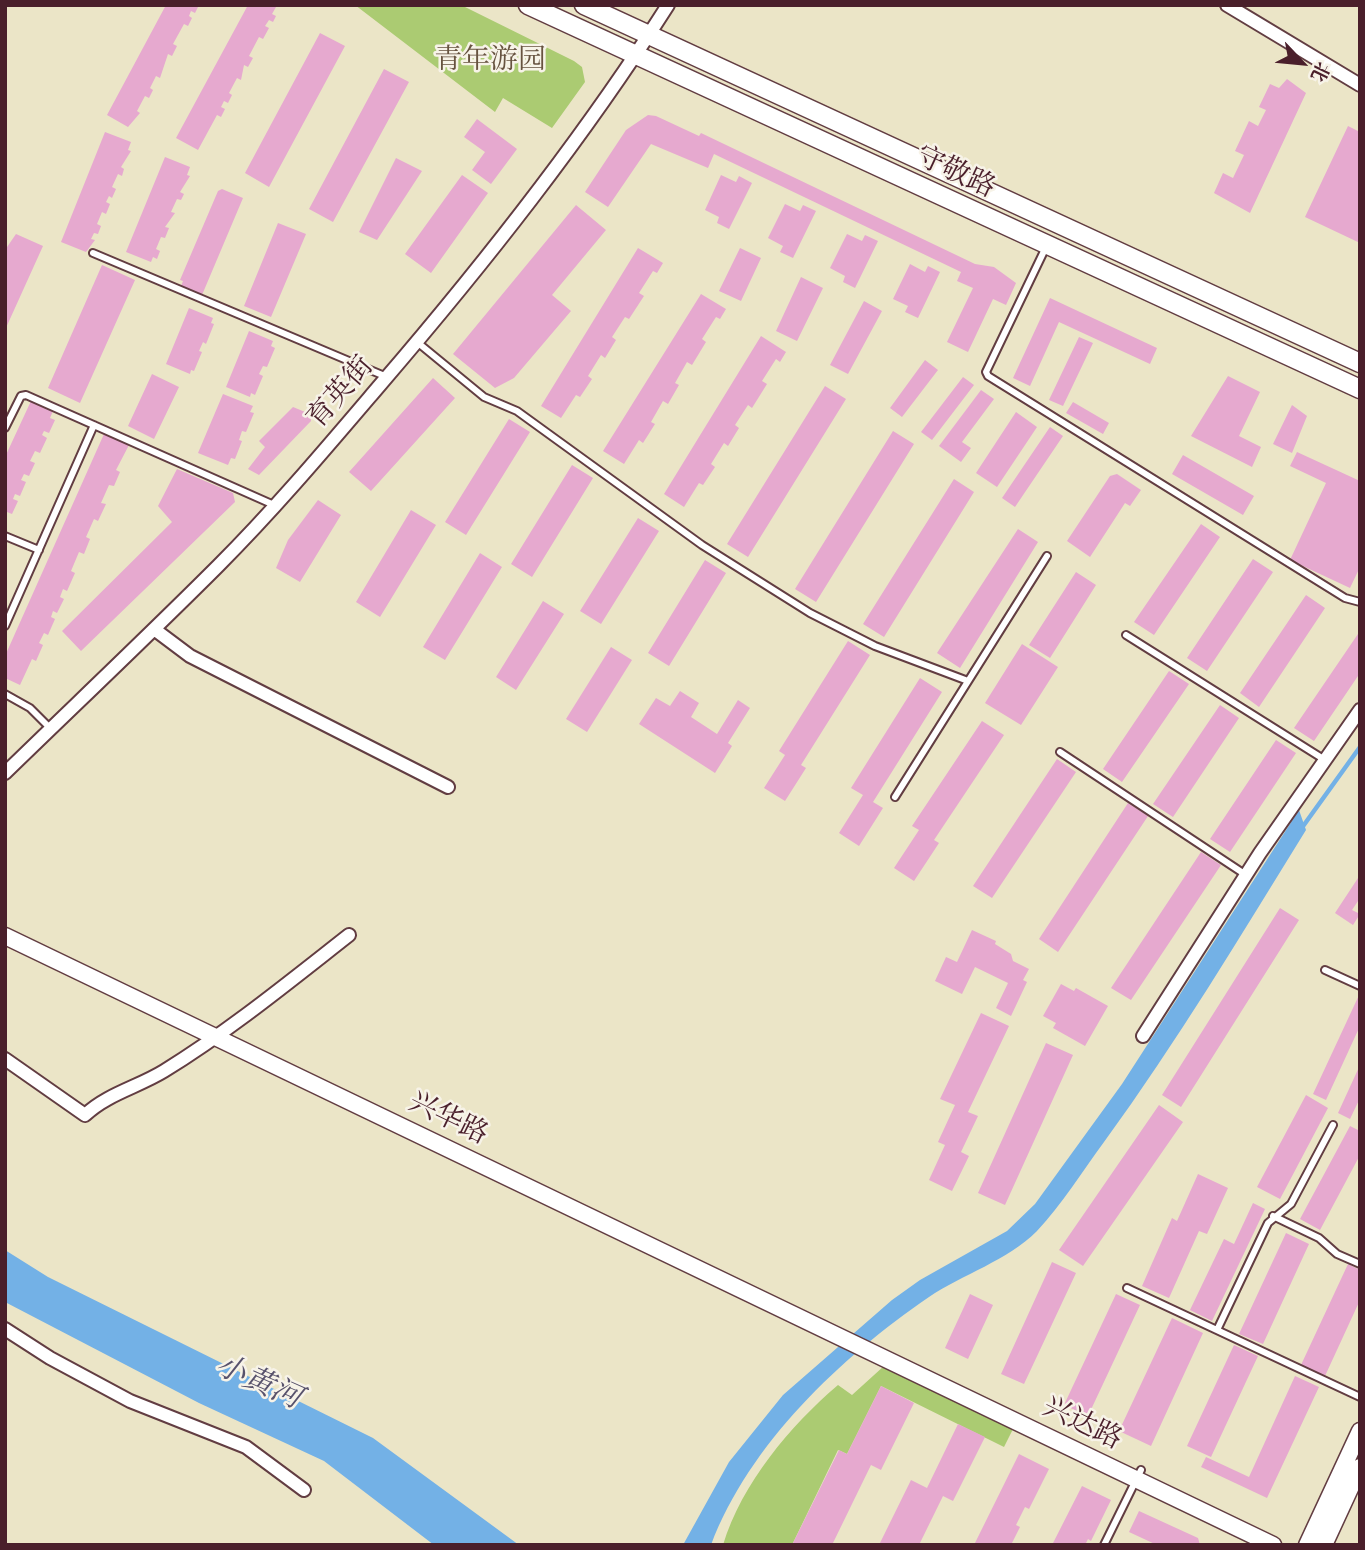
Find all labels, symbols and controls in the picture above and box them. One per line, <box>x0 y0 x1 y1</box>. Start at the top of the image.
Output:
north arrow <box>1267 28 1337 98</box>
park label: 青年游园 <box>434 44 546 78</box>
text: 北 <box>1304 58 1338 87</box>
street label: 守敬路 <box>910 140 1000 206</box>
street label: 育英街 <box>301 350 381 436</box>
street label: 兴华路 <box>403 1085 493 1153</box>
water label: 小黄河 <box>210 1348 306 1418</box>
street label: 兴达路 <box>1037 1390 1127 1458</box>

